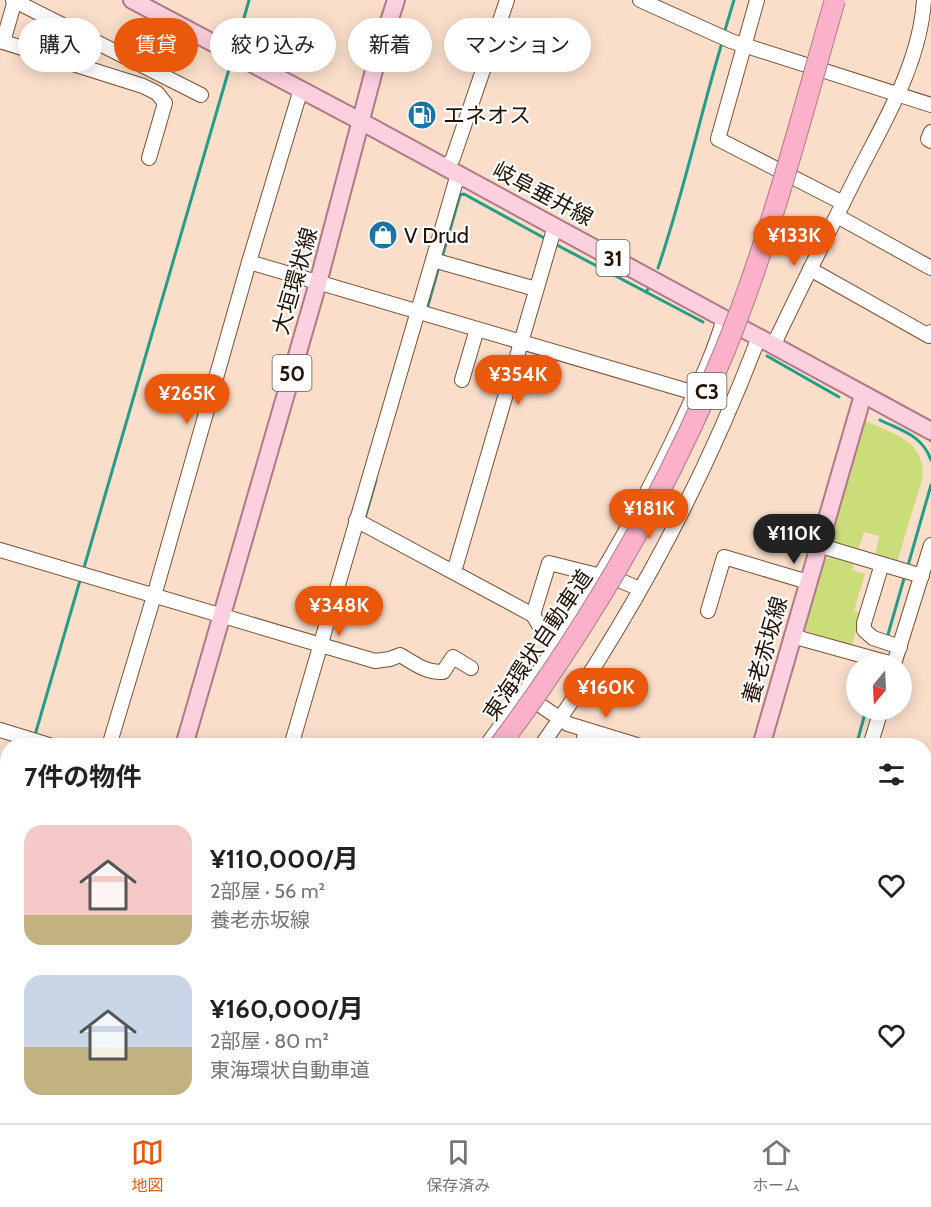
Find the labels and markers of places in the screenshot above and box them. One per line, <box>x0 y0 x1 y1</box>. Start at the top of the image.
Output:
fuel station icon: エネオス <box>406 99 438 131</box>
place label: エネオス <box>443 102 531 129</box>
pin: ¥133K <box>752 216 836 267</box>
shop icon: V Drud <box>367 219 399 251</box>
place label: V Drud <box>404 222 469 249</box>
pin: ¥354K <box>476 355 560 406</box>
pin: ¥265K <box>145 374 229 425</box>
pin: ¥181K <box>607 489 691 540</box>
pin: ¥110K <box>752 514 836 565</box>
pin: ¥348K <box>297 586 381 637</box>
pin: ¥160K <box>564 668 648 719</box>

